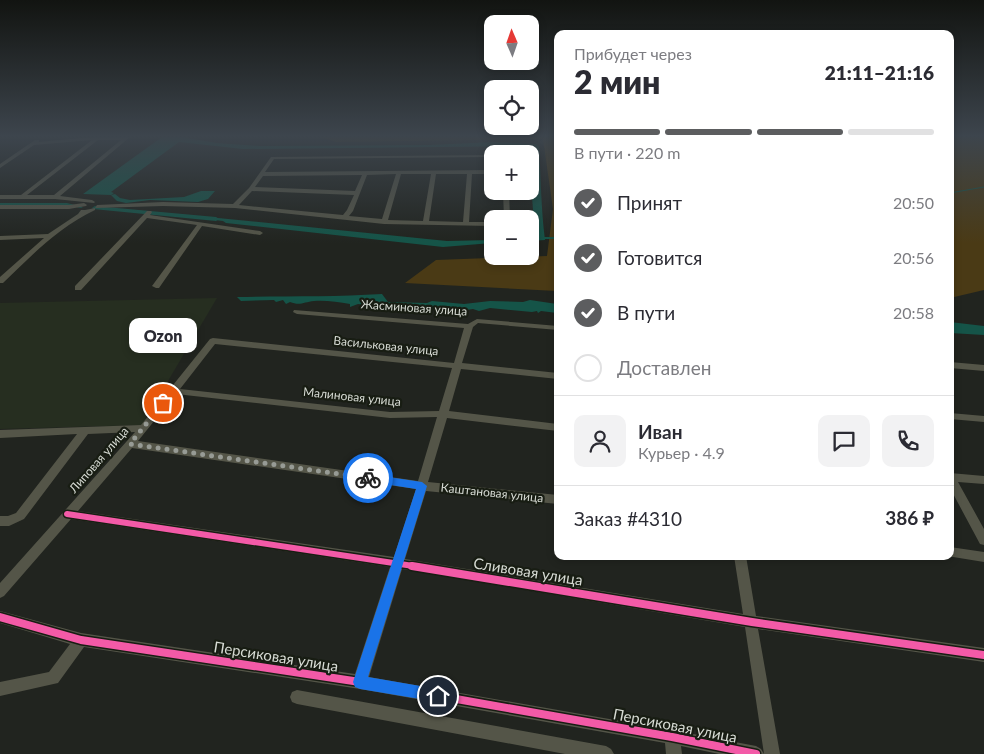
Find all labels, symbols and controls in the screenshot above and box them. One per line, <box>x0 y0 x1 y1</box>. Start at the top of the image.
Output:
north arrow <box>484 15 539 70</box>
map controls <box>484 15 539 265</box>
text: Прибудет через <box>574 44 692 63</box>
text: 21:11–21:16 <box>825 61 934 84</box>
text: 2 мин <box>574 62 660 101</box>
button: locate <box>484 80 539 135</box>
text: В пути · 220 m <box>574 143 680 162</box>
button: + <box>484 145 539 200</box>
icon: check <box>574 189 602 217</box>
text: Принят <box>617 191 682 214</box>
text: 20:50 <box>893 193 934 212</box>
button: − <box>484 210 539 265</box>
icon: check <box>574 244 602 272</box>
text: Готовится <box>617 246 702 269</box>
text: 20:56 <box>893 248 934 267</box>
street label: Жасминовая улица <box>360 296 468 319</box>
icon: check <box>574 299 602 327</box>
text: В пути <box>617 301 675 324</box>
text: 20:58 <box>893 303 934 322</box>
callout: Ozon <box>129 318 197 353</box>
text: Ozon <box>144 326 182 345</box>
street label: Васильковая улица <box>333 333 439 358</box>
text: Доставлен <box>617 356 711 379</box>
pin <box>142 382 184 424</box>
street label: Малиновая улица <box>302 384 402 409</box>
icon: bag <box>149 389 177 417</box>
button: person <box>574 415 626 467</box>
button: chat <box>818 415 870 467</box>
button: phone <box>882 415 934 467</box>
text: Иван <box>638 420 683 443</box>
street label: Липовая улица <box>65 423 131 497</box>
text: Курьер · 4.9 <box>638 443 725 462</box>
courier <box>343 453 393 503</box>
icon: bike <box>354 464 382 492</box>
street label: Каштановая улица <box>440 480 544 505</box>
text: 386 ₽ <box>885 506 934 529</box>
text: Заказ #4310 <box>574 507 682 530</box>
street label: Сливовая улица <box>472 553 584 589</box>
street label: Персиковая улица <box>213 637 340 675</box>
pin <box>417 675 459 717</box>
icon: home <box>424 682 452 710</box>
street label: Персиковая улица <box>612 704 739 746</box>

